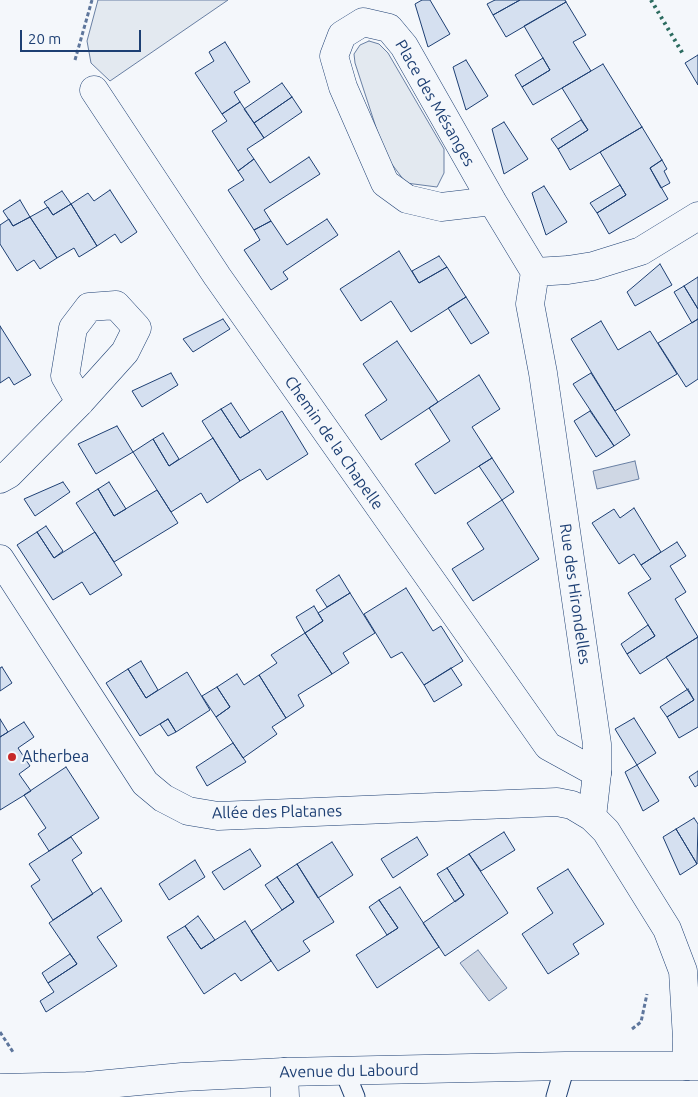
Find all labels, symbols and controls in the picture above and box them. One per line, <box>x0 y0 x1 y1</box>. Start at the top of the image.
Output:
scale bar <box>22 20 144 52</box>
text: 20 m <box>28 30 61 47</box>
street label: Place des Mésanges <box>391 36 479 170</box>
street label: Chemin de la Chapelle <box>281 372 387 514</box>
street label: Rue des Hirondelles <box>556 522 594 666</box>
place label: Atherbea <box>22 747 89 767</box>
marker: Atherbea <box>6 751 18 763</box>
street label: Allée des Platanes <box>212 801 342 823</box>
street label: Avenue du Labourd <box>279 1060 419 1082</box>

